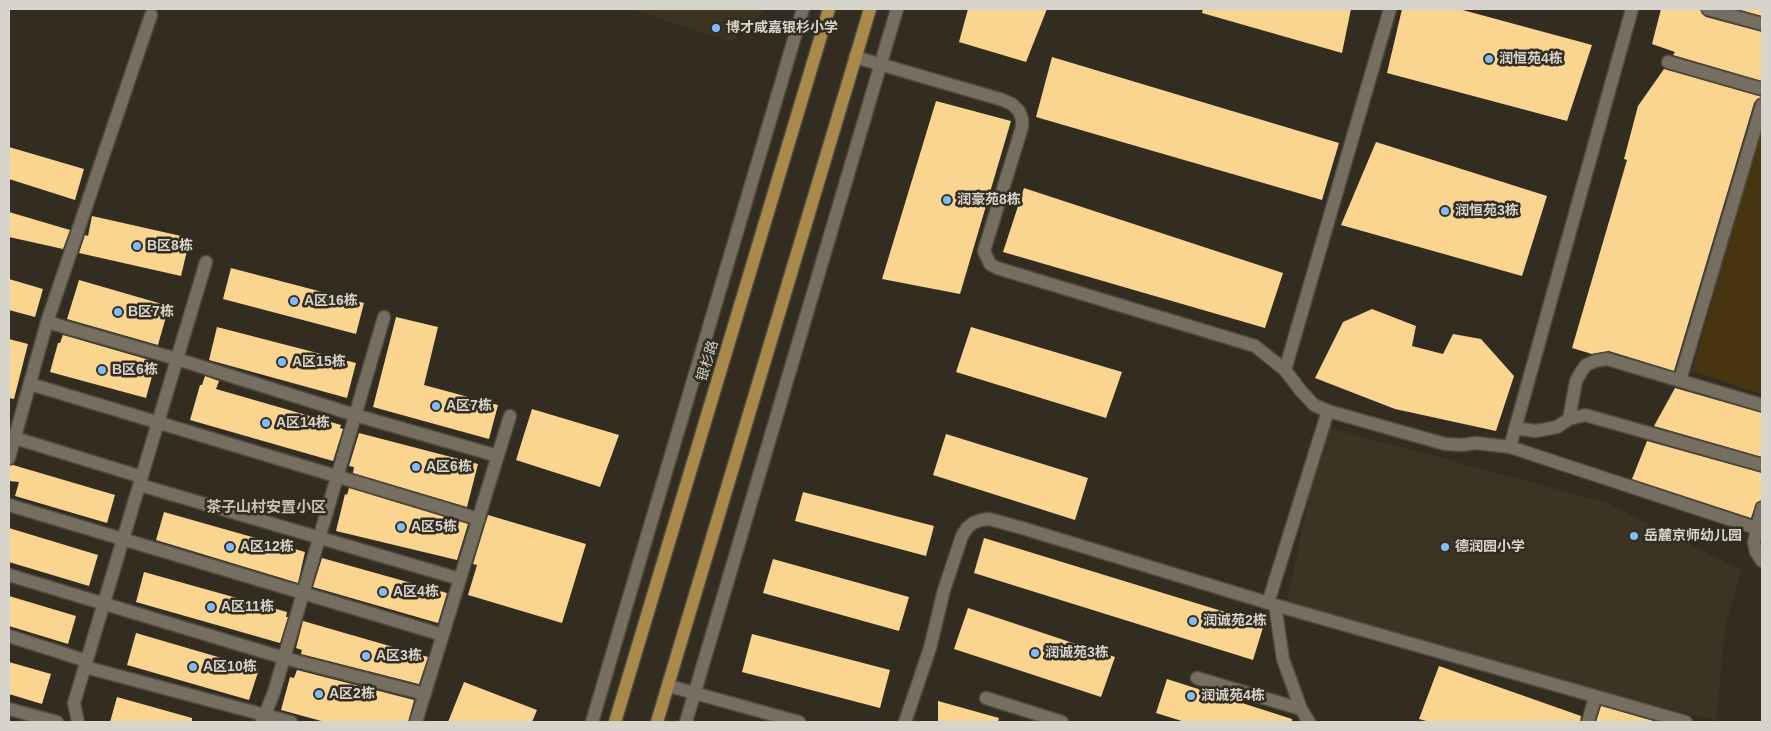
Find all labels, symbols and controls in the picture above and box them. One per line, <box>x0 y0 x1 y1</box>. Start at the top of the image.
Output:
place label: 博才咸嘉银杉小学 <box>726 20 838 36</box>
marker: 博才咸嘉银杉小学 <box>710 22 722 34</box>
place label: 润恒苑4栋 <box>1499 51 1563 67</box>
marker: 润恒苑4栋 <box>1483 53 1495 65</box>
place label: 润豪苑8栋 <box>957 192 1021 208</box>
marker: 润豪苑8栋 <box>941 194 953 206</box>
place label: 润恒苑3栋 <box>1455 203 1519 219</box>
marker: 润恒苑3栋 <box>1439 205 1451 217</box>
place label: B区8栋 <box>147 238 193 254</box>
marker: B区8栋 <box>131 240 143 252</box>
place label: A区16栋 <box>304 293 358 309</box>
marker: A区16栋 <box>288 295 300 307</box>
place label: B区7栋 <box>128 304 174 320</box>
marker: B区7栋 <box>112 306 124 318</box>
street label: 银杉路 <box>694 338 722 384</box>
place label: A区15栋 <box>292 354 346 370</box>
marker: A区15栋 <box>276 356 288 368</box>
place label: B区6栋 <box>112 362 158 378</box>
marker: B区6栋 <box>96 364 108 376</box>
place label: A区7栋 <box>446 398 492 414</box>
marker: A区7栋 <box>430 400 442 412</box>
place label: A区14栋 <box>276 415 330 431</box>
marker: A区14栋 <box>260 417 272 429</box>
place label: A区6栋 <box>426 459 472 475</box>
marker: A区6栋 <box>410 461 422 473</box>
district label: 茶子山村安置小区 <box>206 499 326 517</box>
place label: A区5栋 <box>411 519 457 535</box>
marker: A区5栋 <box>395 521 407 533</box>
place label: 岳麓京师幼儿园 <box>1644 528 1742 544</box>
marker: 岳麓京师幼儿园 <box>1628 530 1640 542</box>
place label: A区12栋 <box>240 539 294 555</box>
place label: 德润园小学 <box>1455 539 1525 555</box>
marker: A区12栋 <box>224 541 236 553</box>
marker: 德润园小学 <box>1439 541 1451 553</box>
place label: A区4栋 <box>393 584 439 600</box>
marker: A区4栋 <box>377 586 389 598</box>
place label: A区11栋 <box>221 599 274 615</box>
marker: A区11栋 <box>205 601 217 613</box>
place label: 润诚苑2栋 <box>1203 613 1267 629</box>
marker: 润诚苑2栋 <box>1187 615 1199 627</box>
place label: 润诚苑3栋 <box>1045 645 1109 661</box>
marker: 润诚苑3栋 <box>1029 647 1041 659</box>
place label: A区3栋 <box>376 648 422 664</box>
marker: A区3栋 <box>360 650 372 662</box>
place label: A区10栋 <box>203 659 257 675</box>
marker: A区10栋 <box>187 661 199 673</box>
place label: A区2栋 <box>329 686 375 702</box>
marker: A区2栋 <box>313 688 325 700</box>
place label: 润诚苑4栋 <box>1201 688 1265 704</box>
marker: 润诚苑4栋 <box>1185 690 1197 702</box>

